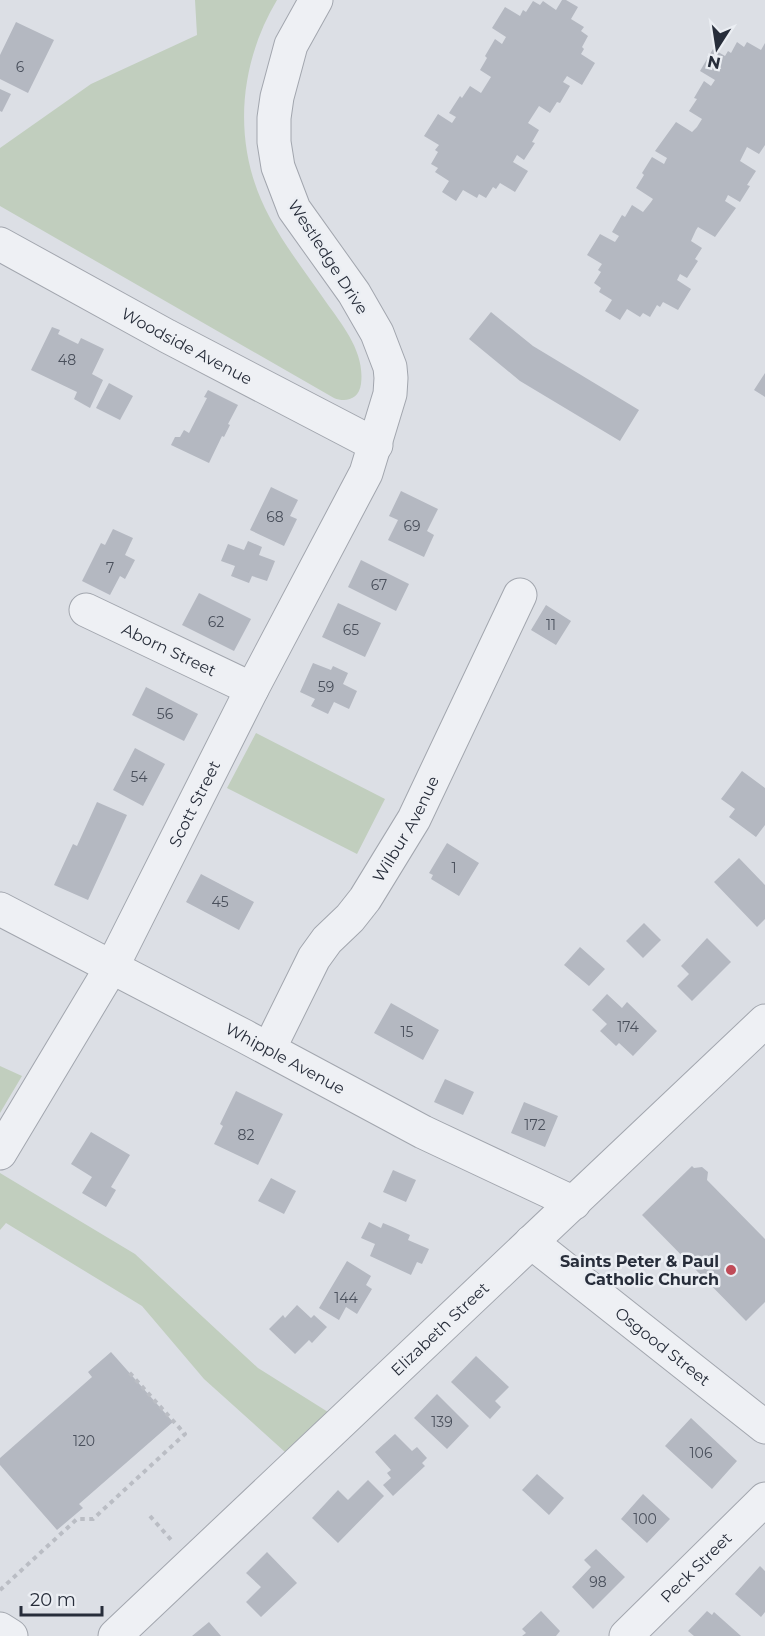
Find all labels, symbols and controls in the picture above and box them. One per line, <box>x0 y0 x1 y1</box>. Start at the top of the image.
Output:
north arrow <box>687 18 747 78</box>
text: N <box>706 52 722 73</box>
house number: 6 <box>16 58 25 76</box>
street label: Westledge Drive <box>284 196 372 318</box>
street label: Woodside Avenue <box>118 303 256 388</box>
house number: 48 <box>58 351 76 369</box>
house number: 68 <box>266 508 284 526</box>
house number: 69 <box>403 517 421 535</box>
house number: 7 <box>106 559 114 577</box>
house number: 67 <box>371 576 387 594</box>
house number: 62 <box>208 613 224 631</box>
house number: 11 <box>546 616 556 634</box>
street label: Aborn Street <box>119 619 220 680</box>
house number: 65 <box>343 621 359 639</box>
house number: 59 <box>318 678 334 696</box>
house number: 56 <box>157 705 174 723</box>
street label: Scott Street <box>165 757 224 850</box>
house number: 54 <box>130 768 148 786</box>
street label: Wilbur Avenue <box>368 773 443 885</box>
house number: 1 <box>451 859 457 877</box>
house number: 45 <box>211 893 229 911</box>
house number: 174 <box>617 1018 640 1036</box>
street label: Whipple Avenue <box>222 1019 348 1098</box>
house number: 15 <box>401 1023 414 1041</box>
house number: 172 <box>524 1116 546 1134</box>
house number: 82 <box>238 1126 254 1144</box>
place label: Saints Peter & Paul Catholic Church <box>560 1252 719 1289</box>
marker: Saints Peter & Paul Catholic Church <box>724 1263 738 1277</box>
street label: Elizabeth Street <box>387 1278 493 1379</box>
house number: 144 <box>334 1289 359 1307</box>
street label: Osgood Street <box>611 1303 714 1390</box>
house number: 139 <box>431 1413 453 1431</box>
house number: 120 <box>73 1432 95 1450</box>
house number: 106 <box>690 1444 713 1462</box>
house number: 100 <box>633 1510 657 1528</box>
street label: Peck Street <box>656 1528 736 1606</box>
house number: 98 <box>589 1573 607 1591</box>
scale bar <box>21 1579 102 1617</box>
text: 20 m <box>30 1589 76 1611</box>

